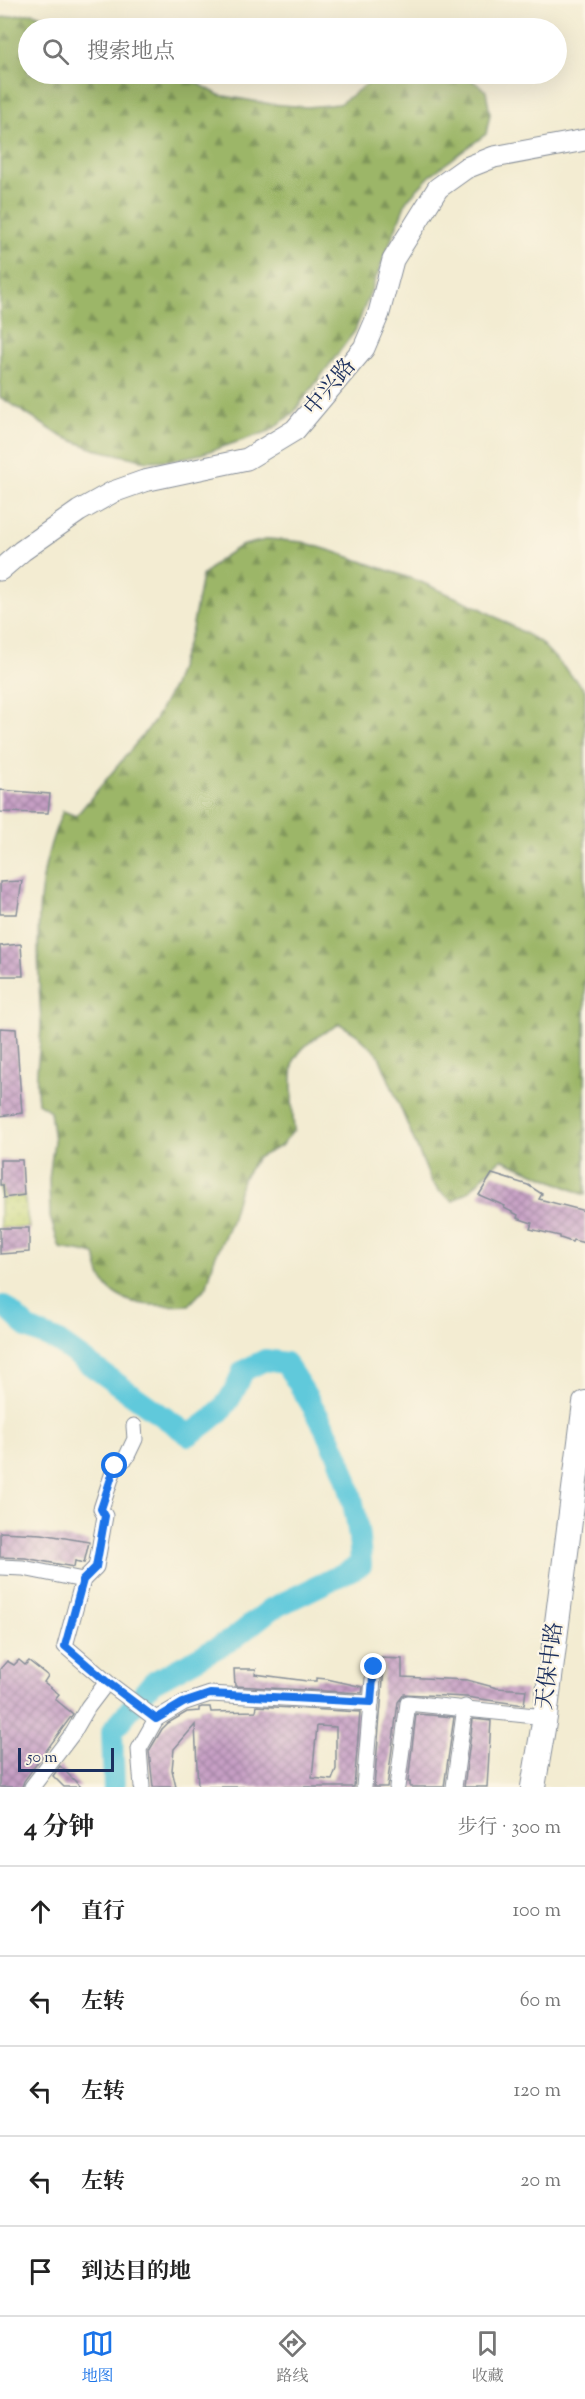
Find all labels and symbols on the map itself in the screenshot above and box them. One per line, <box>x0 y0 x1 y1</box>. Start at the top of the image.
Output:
street label: 中兴路 <box>298 352 364 424</box>
route start <box>101 1452 127 1478</box>
street label: 天保中路 <box>530 1620 572 1712</box>
route end <box>360 1653 386 1679</box>
scale bar <box>18 1745 114 1772</box>

